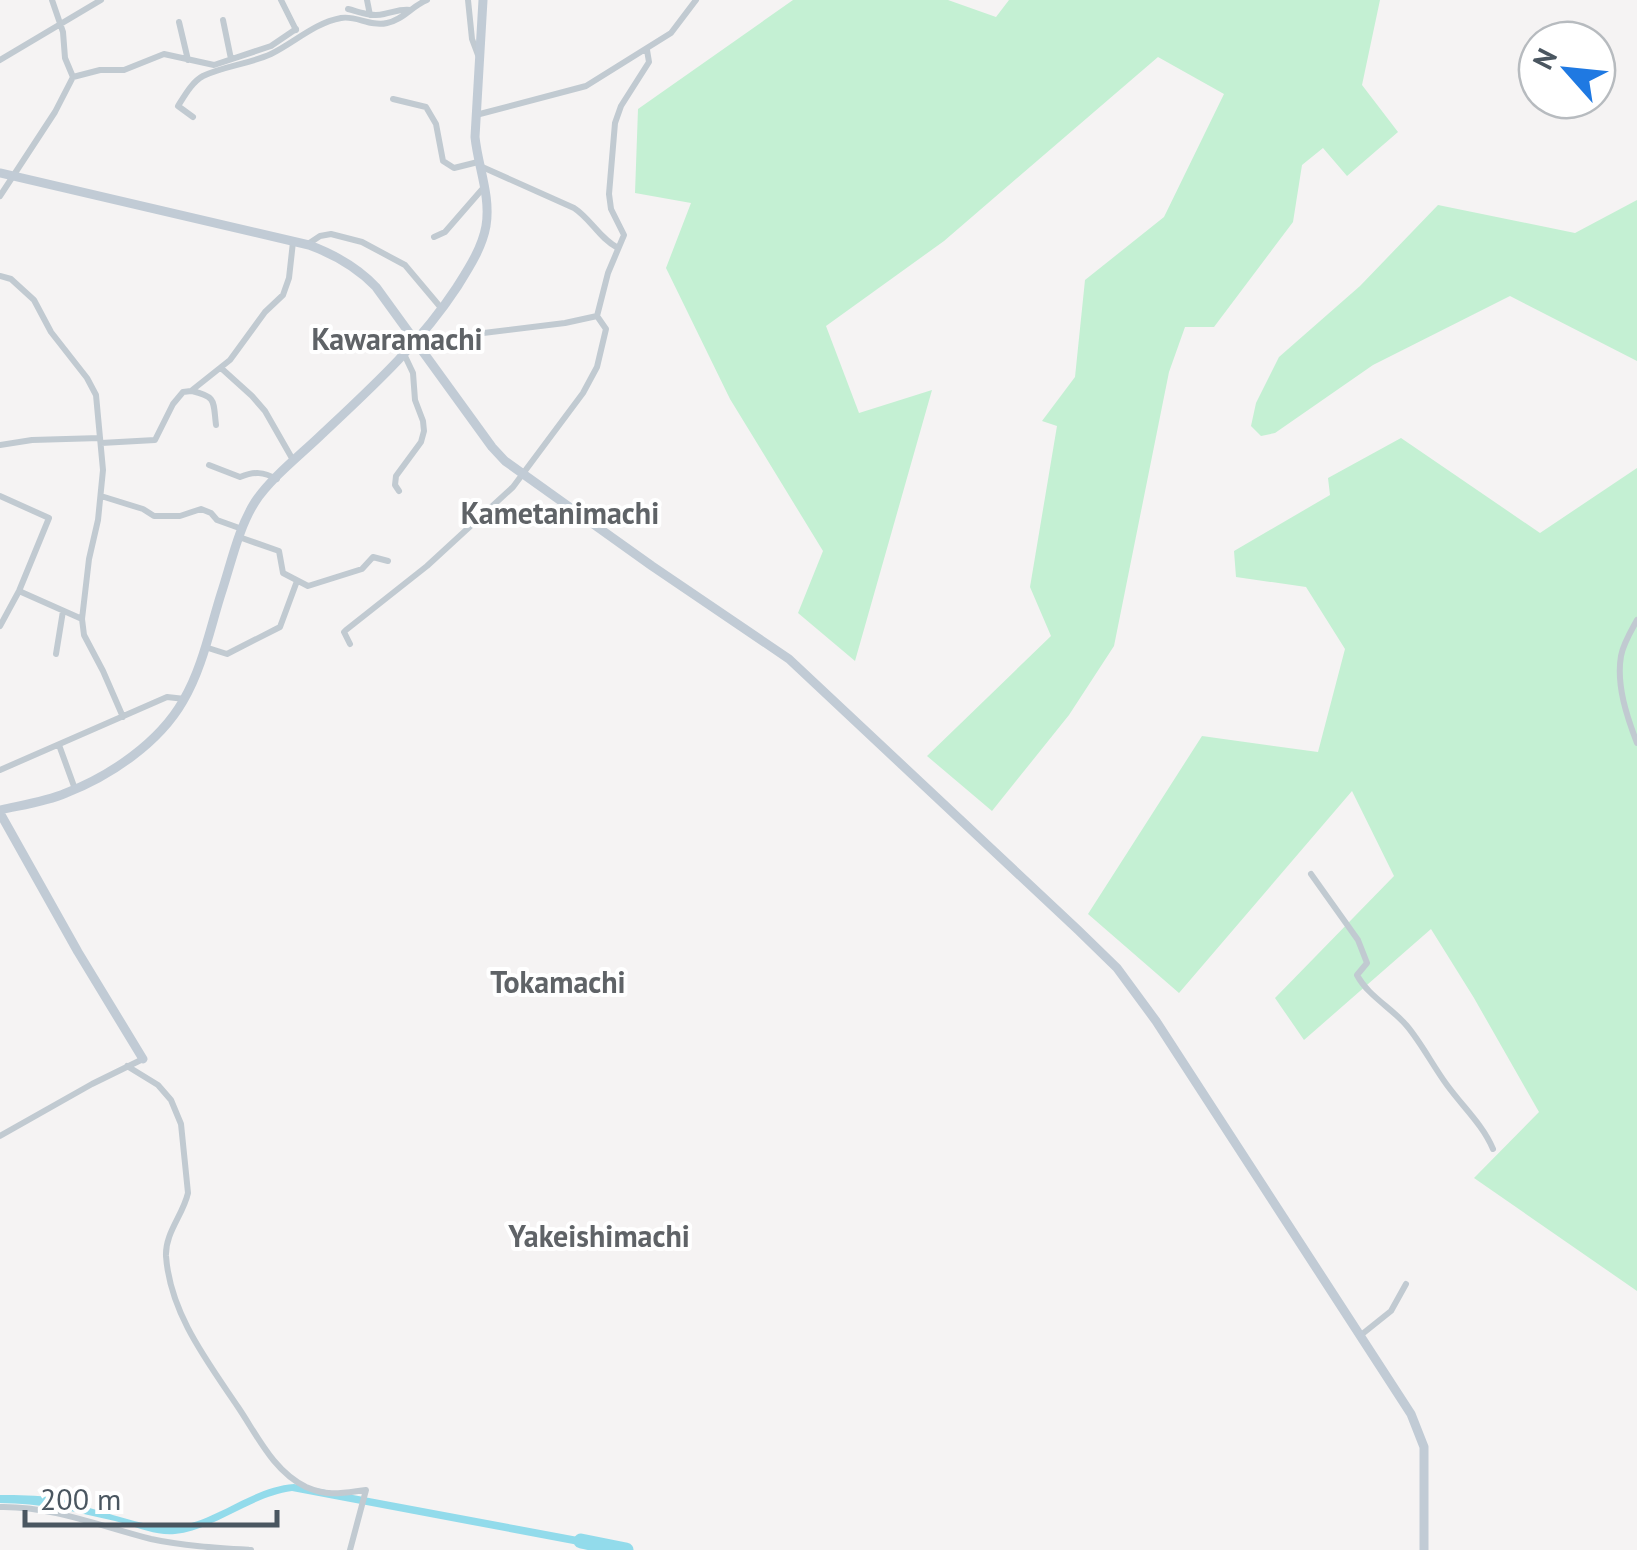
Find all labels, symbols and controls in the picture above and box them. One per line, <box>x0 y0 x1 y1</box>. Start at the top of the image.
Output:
north arrow <box>1517 20 1617 120</box>
text: N <box>1524 42 1565 75</box>
district label: Kawaramachi <box>311 319 483 358</box>
district label: Kametanimachi <box>461 493 659 532</box>
district label: Tokamachi <box>490 962 626 1001</box>
district label: Yakeishimachi <box>507 1216 690 1255</box>
scale bar <box>25 1465 278 1527</box>
text: 200 m <box>40 1479 121 1518</box>

